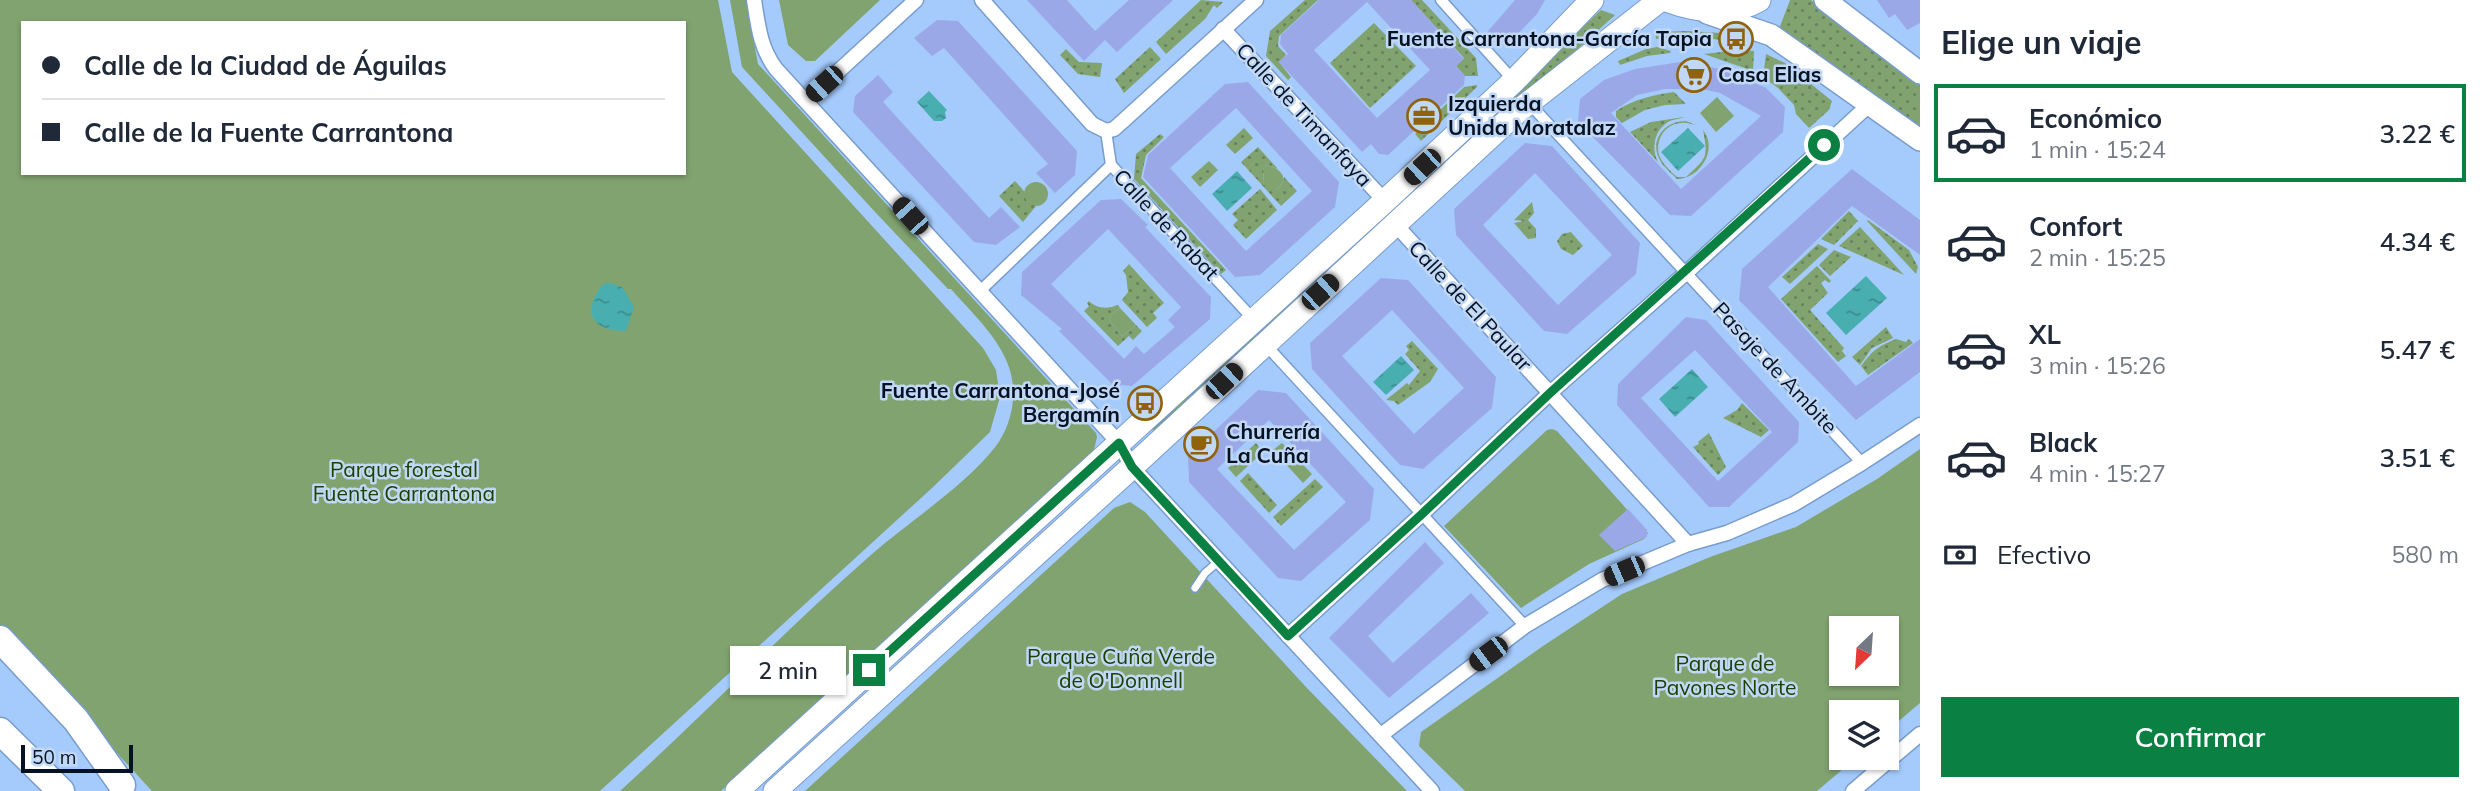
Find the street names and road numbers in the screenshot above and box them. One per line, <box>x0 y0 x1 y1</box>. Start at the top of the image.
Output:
street label: Calle de Timanfaya <box>1231 37 1378 192</box>
street label: Calle de Rabat <box>1109 163 1225 285</box>
street label: Calle de El Paular <box>1404 235 1538 376</box>
street label: Pasaje de Ambite <box>1708 296 1843 438</box>

